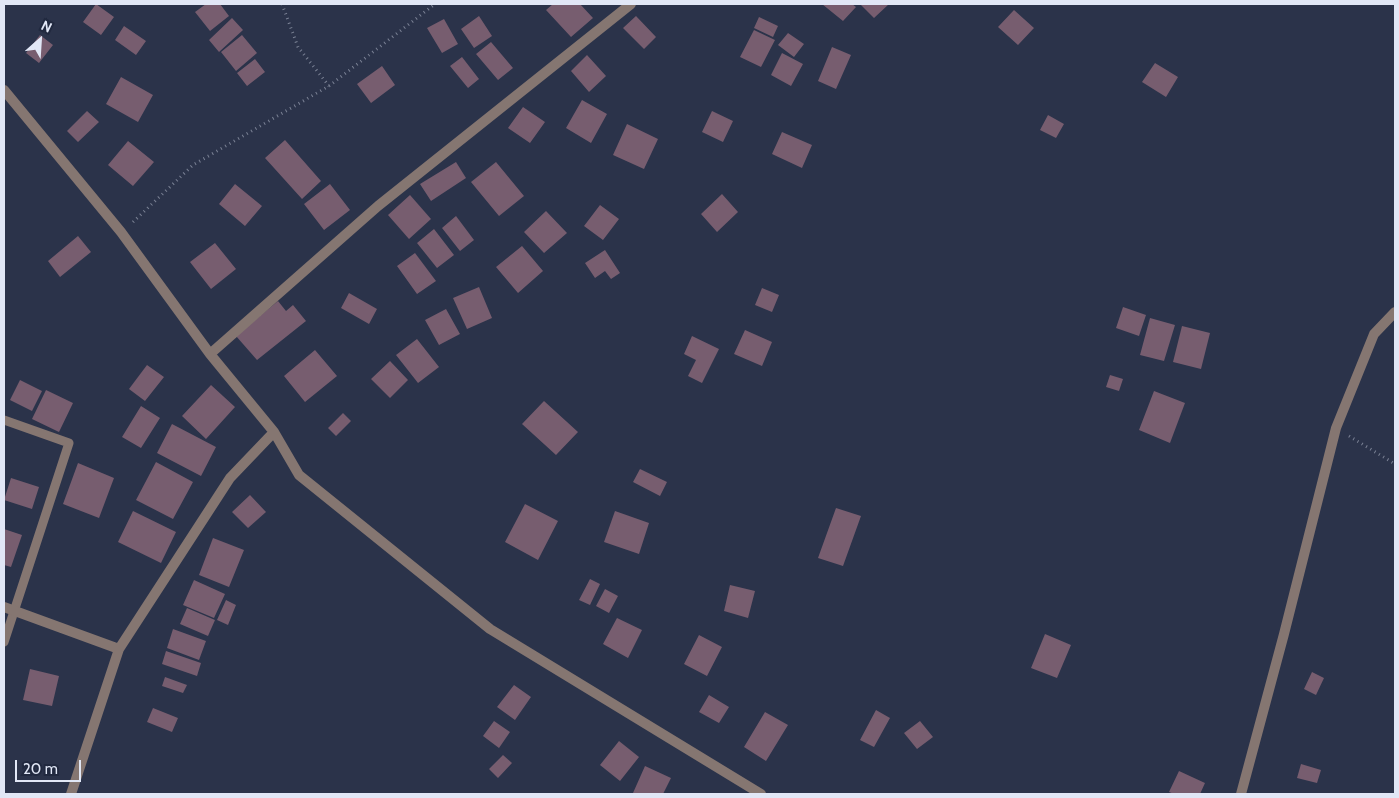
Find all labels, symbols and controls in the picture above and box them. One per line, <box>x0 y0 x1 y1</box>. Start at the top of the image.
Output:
north arrow <box>15 15 65 65</box>
text: N <box>38 16 55 37</box>
scale bar <box>18 750 84 782</box>
text: 20 m <box>23 760 58 778</box>

